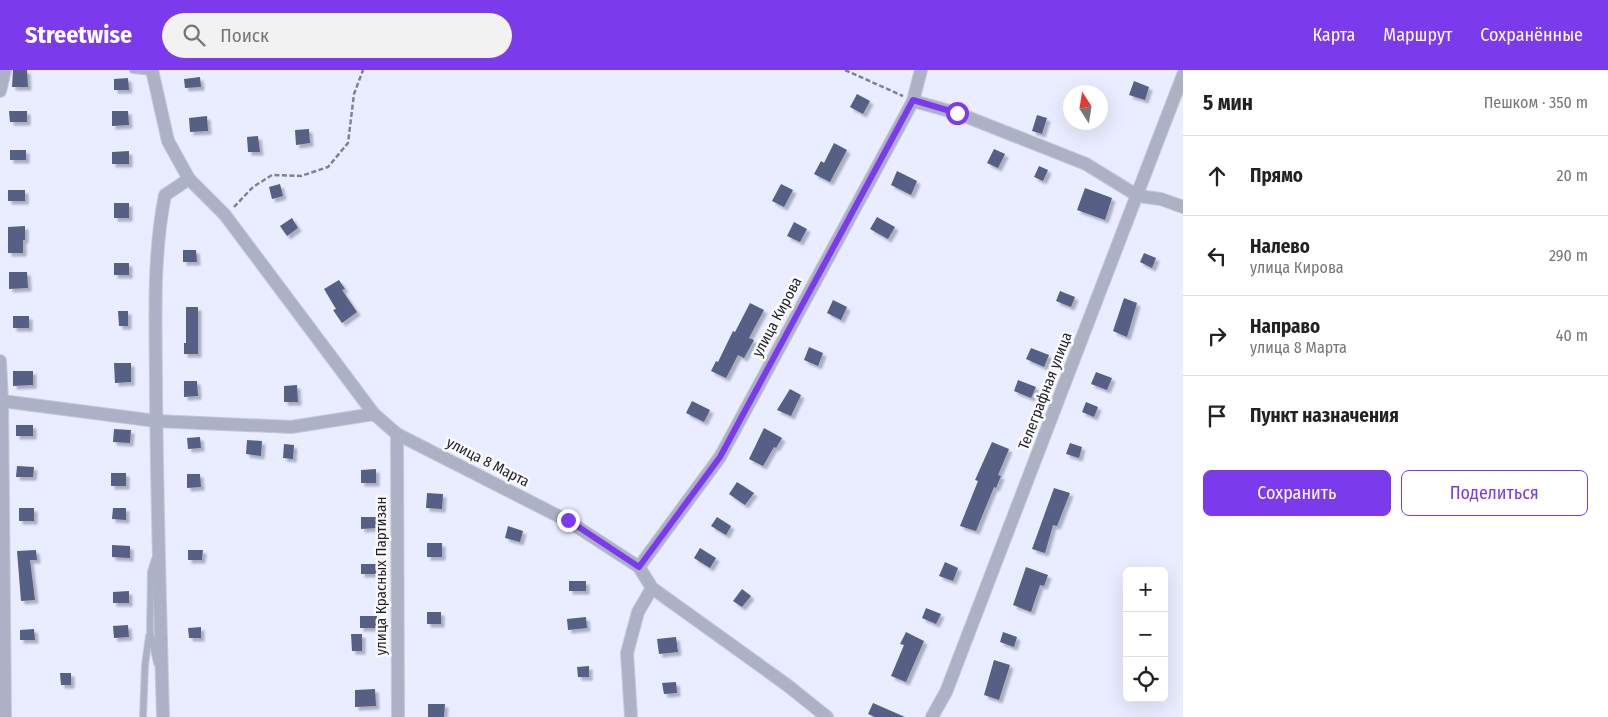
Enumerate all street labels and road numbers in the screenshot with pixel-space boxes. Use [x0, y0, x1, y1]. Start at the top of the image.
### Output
street label: улица Кирова [748, 274, 806, 360]
street label: Телеграфная улица [1014, 330, 1076, 452]
street label: улица 8 Марта [444, 433, 532, 491]
street label: улица Красных Партизан [372, 497, 390, 655]

